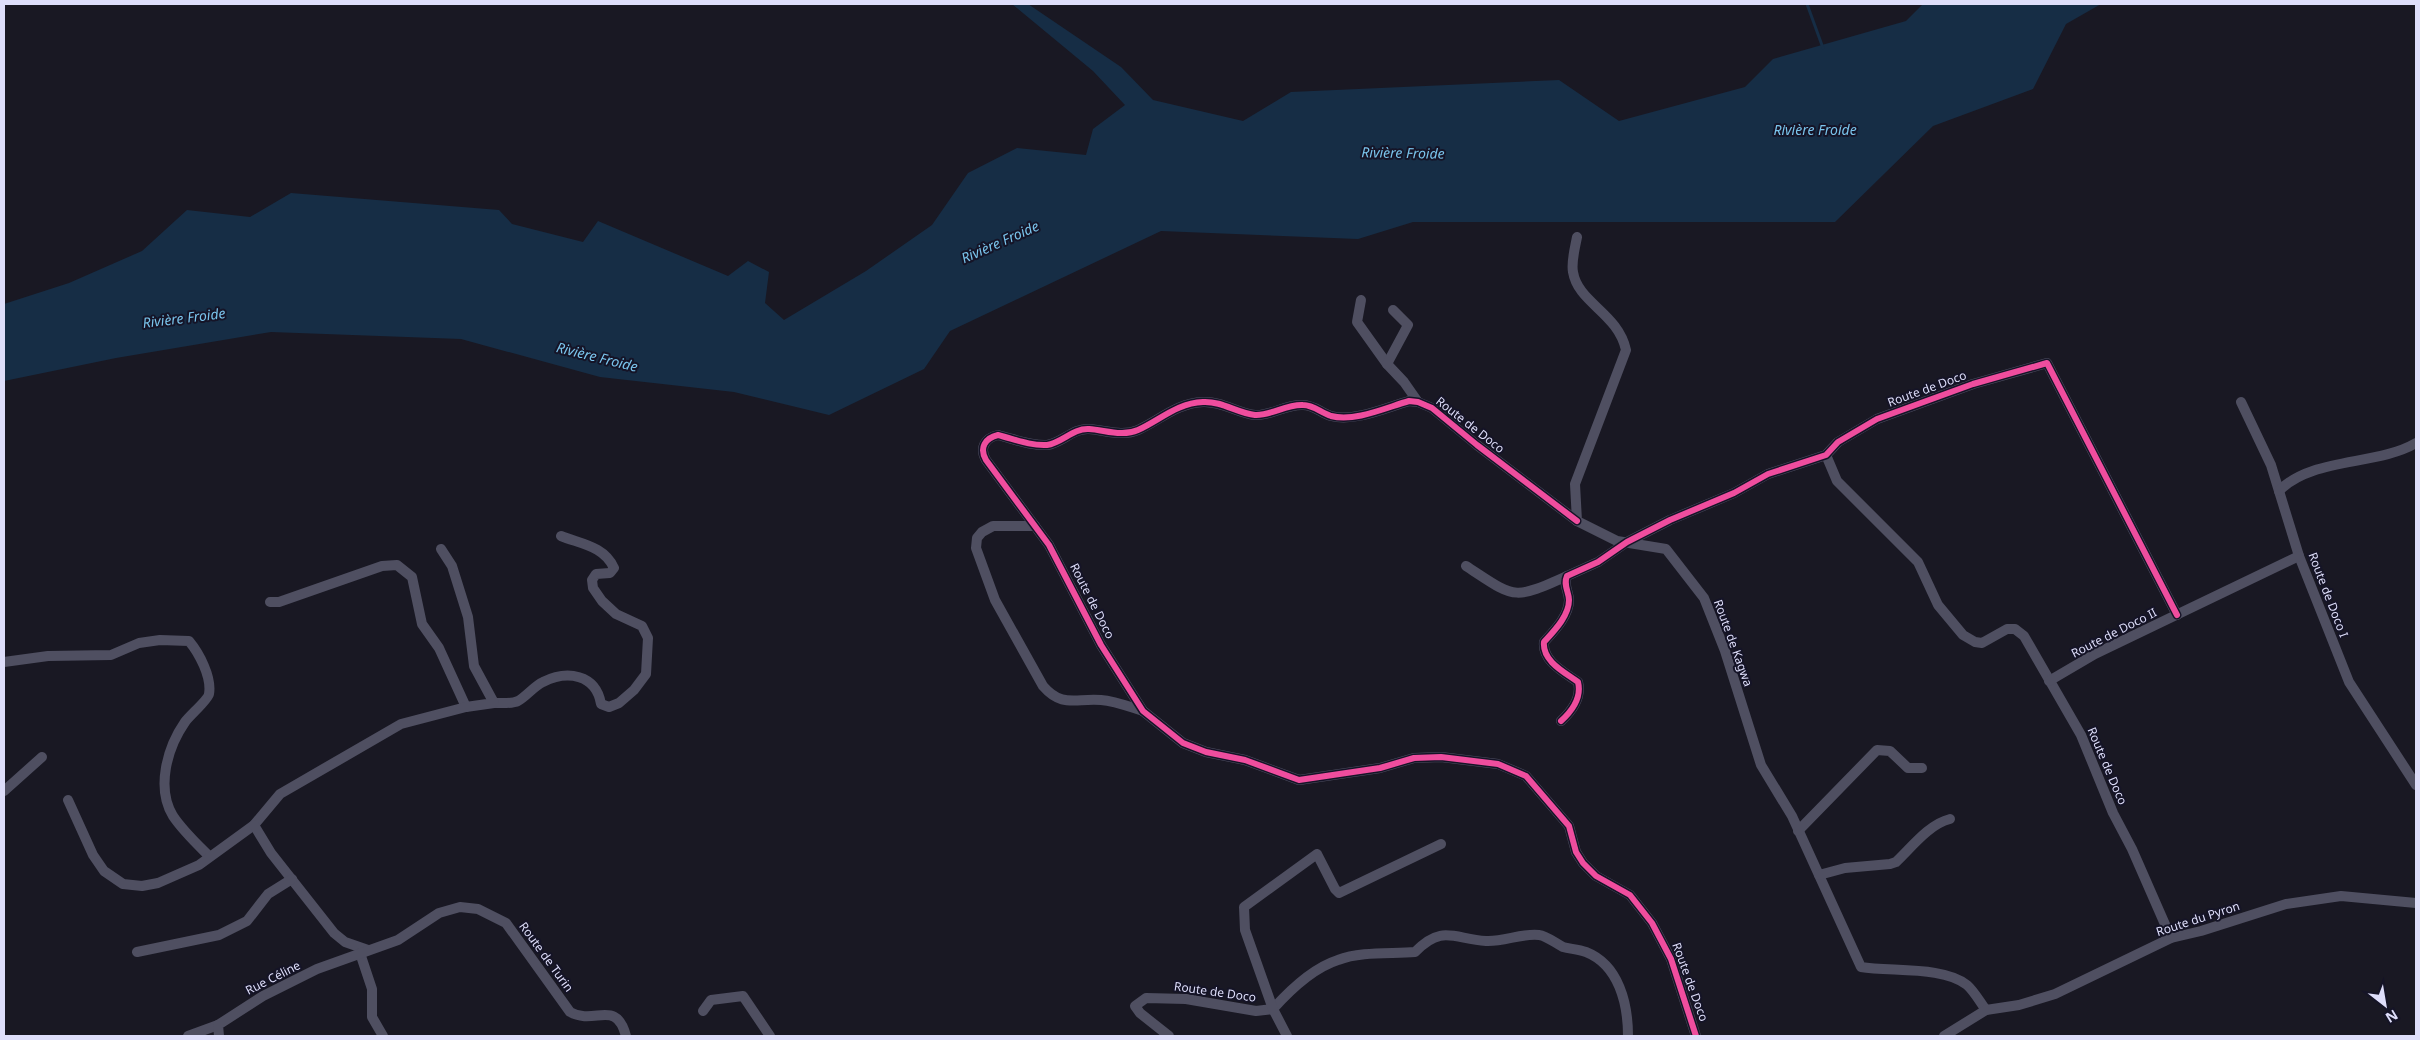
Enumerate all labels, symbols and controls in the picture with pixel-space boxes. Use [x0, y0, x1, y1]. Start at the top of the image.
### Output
water label: Rivière Froide [1773, 120, 1857, 139]
water label: Rivière Froide [1361, 142, 1445, 163]
water label: Rivière Froide [958, 216, 1042, 267]
water label: Rivière Froide [141, 303, 226, 332]
water label: Rivière Froide [554, 337, 640, 376]
street label: Route de Doco [1885, 366, 1969, 411]
street label: Route de Doco [1433, 392, 1508, 457]
street label: Route de Doco I [2304, 550, 2353, 640]
street label: Route de Doco [1066, 560, 1119, 641]
street label: Route de Kagwa [1710, 597, 1757, 689]
street label: Route de Doco II [2068, 604, 2159, 661]
street label: Route de Doco [2083, 724, 2131, 807]
street label: Route du Pyron [2154, 897, 2242, 940]
street label: Route de Turin [515, 918, 578, 995]
street label: Route de Doco [1668, 940, 1713, 1024]
street label: Rue Céline [242, 956, 303, 999]
street label: Route de Doco [1173, 977, 1257, 1006]
north arrow [2360, 980, 2410, 1030]
text: N [2382, 1005, 2402, 1028]

